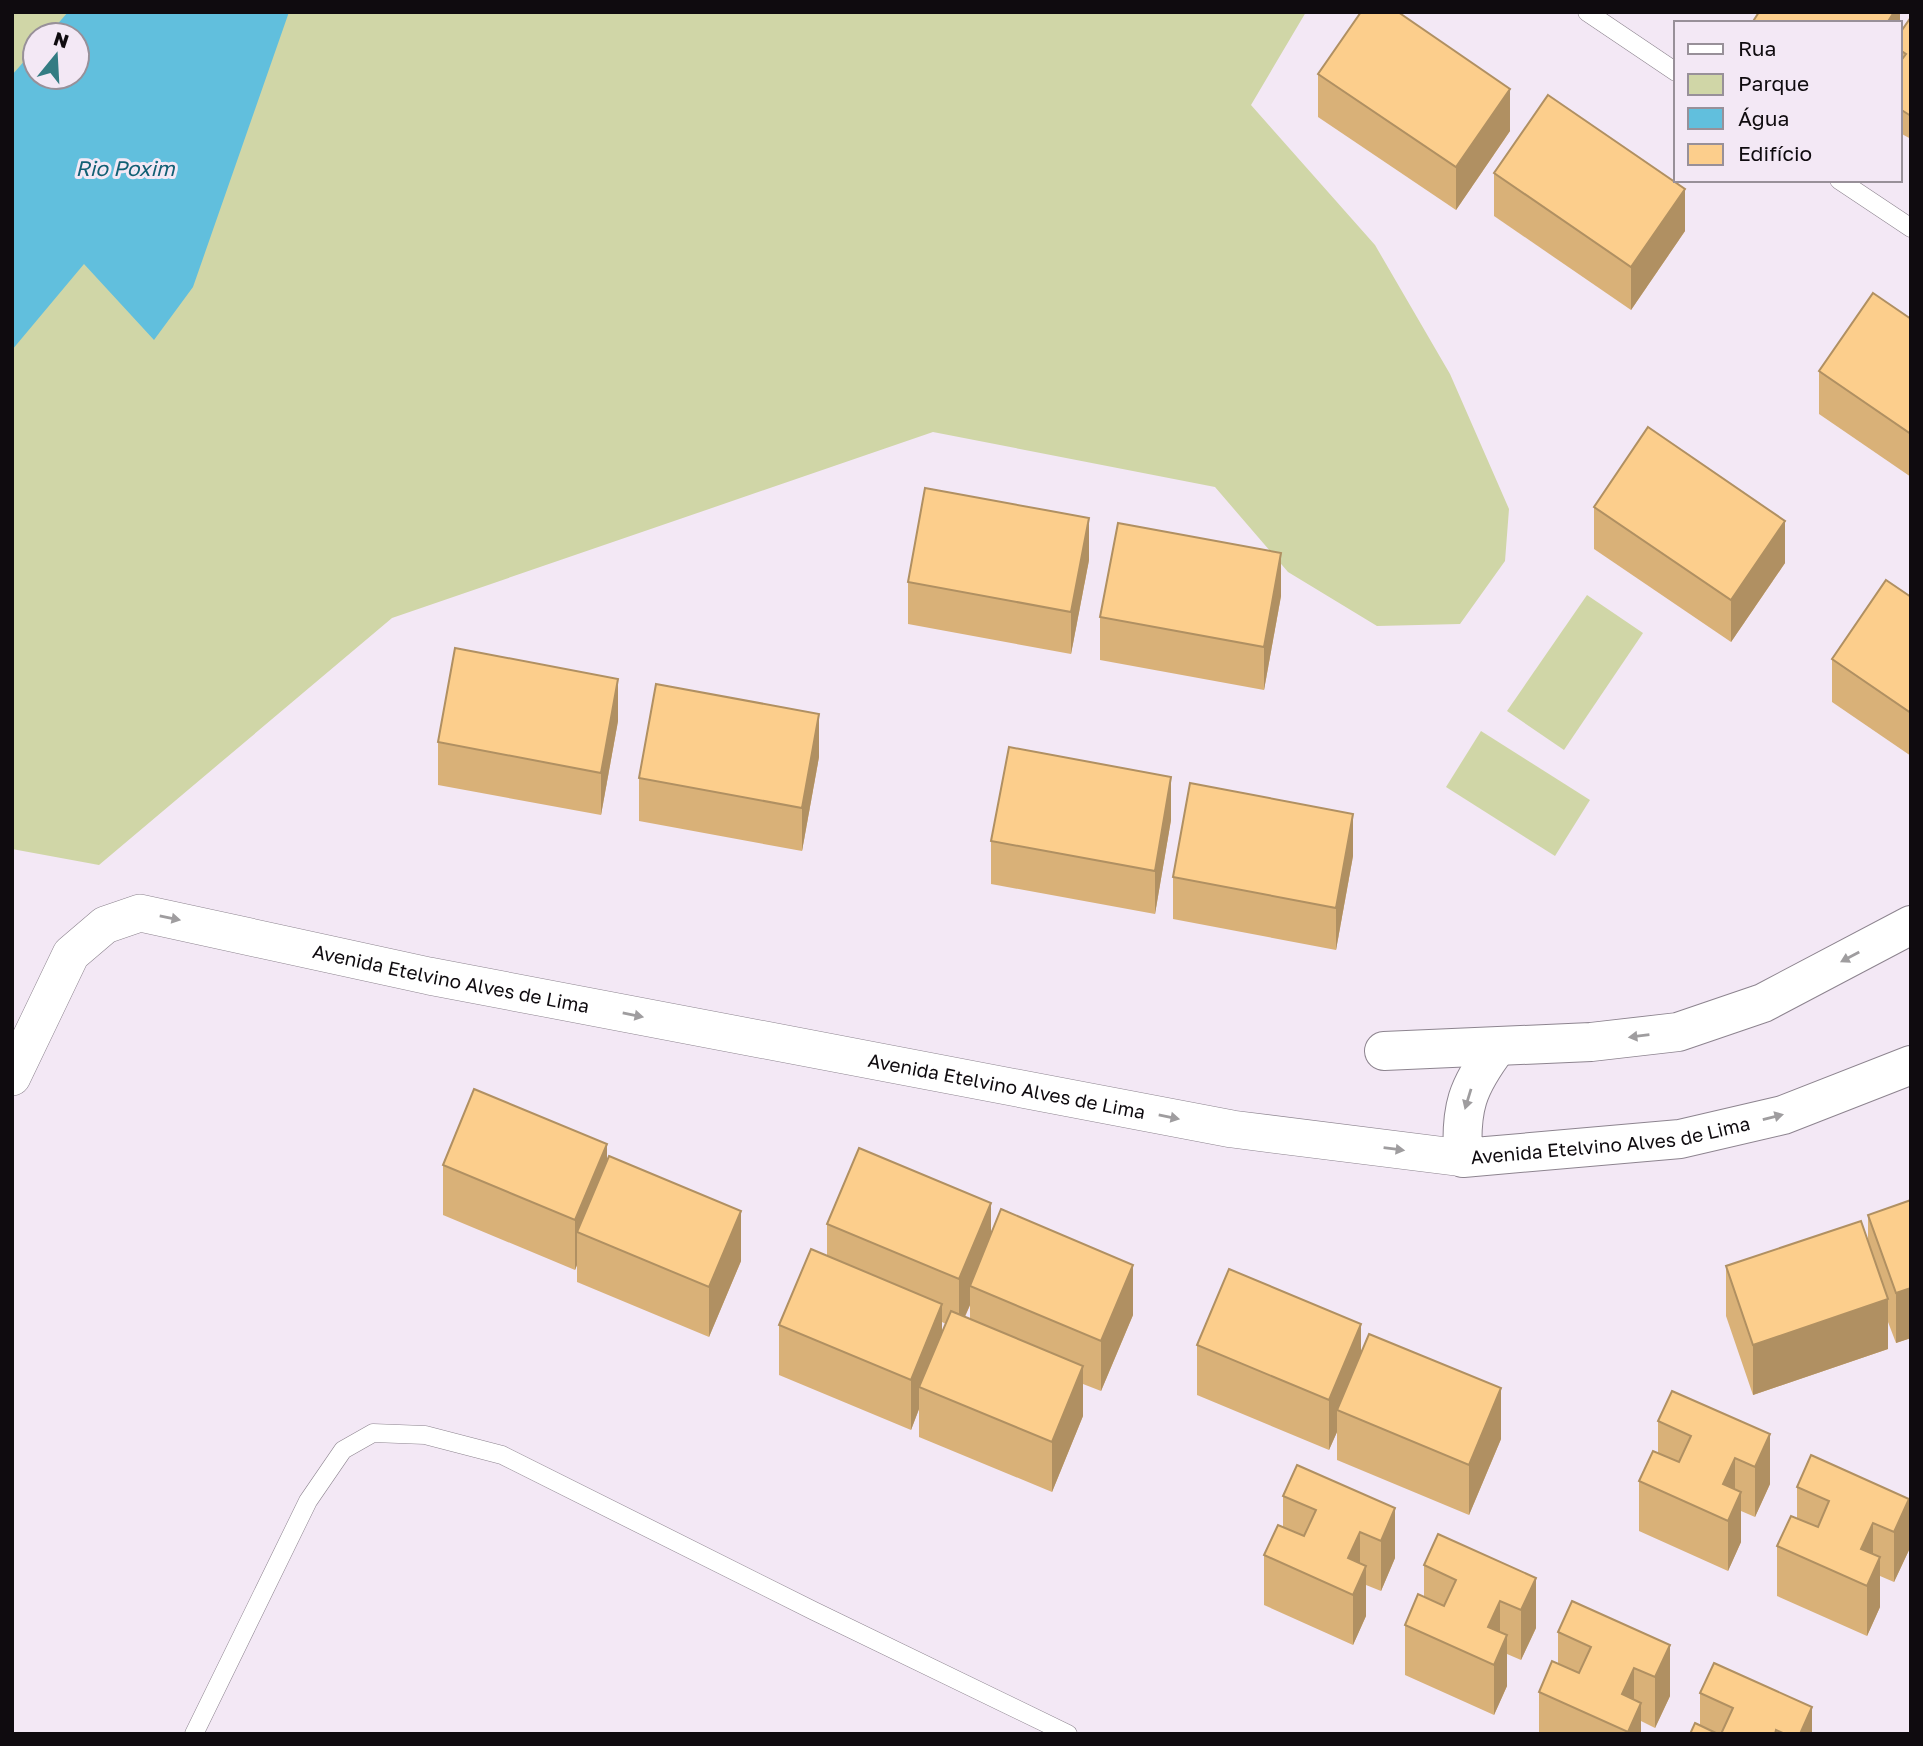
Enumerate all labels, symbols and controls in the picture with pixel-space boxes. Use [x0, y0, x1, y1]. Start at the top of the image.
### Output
north arrow [21, 21, 91, 91]
legend [1674, 21, 1902, 182]
text: N [51, 26, 72, 53]
text: Rua [1738, 35, 1776, 61]
text: Parque [1738, 70, 1809, 96]
text: Água [1738, 105, 1789, 131]
text: Edifício [1738, 140, 1812, 166]
water label: Rio Poxim [75, 155, 176, 181]
one-way arrow [159, 913, 181, 924]
street label: Avenida Etelvino Alves de Lima [311, 939, 591, 1017]
one-way arrow [1840, 951, 1860, 963]
one-way arrow [622, 1010, 644, 1021]
one-way arrow [1628, 1031, 1650, 1042]
street label: Avenida Etelvino Alves de Lima [866, 1048, 1147, 1123]
one-way arrow [1463, 1089, 1473, 1110]
street label: Avenida Etelvino Alves de Lima [1470, 1111, 1752, 1168]
one-way arrow [1762, 1111, 1784, 1122]
one-way arrow [1158, 1112, 1180, 1123]
one-way arrow [1383, 1144, 1405, 1155]

